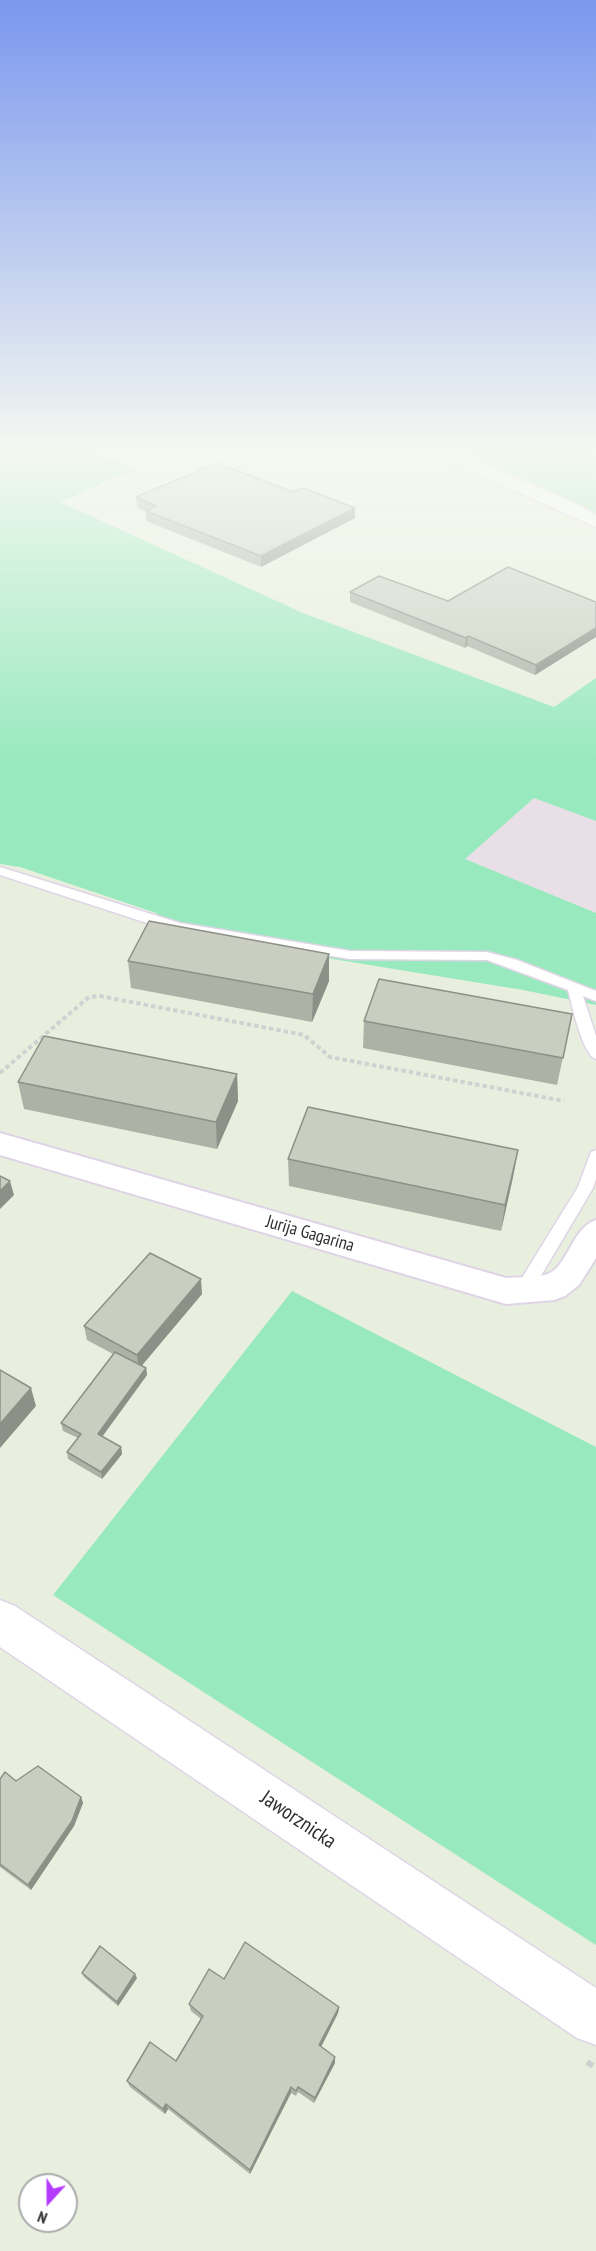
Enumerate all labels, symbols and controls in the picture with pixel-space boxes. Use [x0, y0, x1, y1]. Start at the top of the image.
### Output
street label: Jurija Gagarina [263, 1211, 357, 1257]
street label: Jaworznicka [255, 1786, 341, 1854]
north arrow [18, 2173, 78, 2233]
text: N [35, 2207, 50, 2229]

